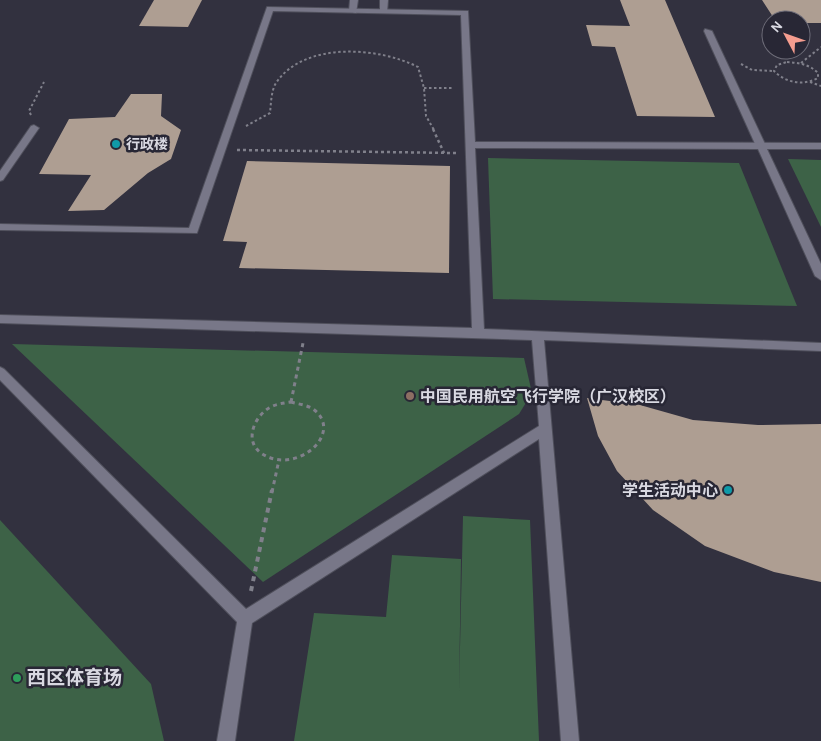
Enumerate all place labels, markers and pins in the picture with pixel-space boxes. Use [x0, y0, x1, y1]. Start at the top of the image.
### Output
place label: 行政楼 [126, 136, 168, 153]
marker: 行政楼 [110, 138, 122, 150]
place label: 中国民用航空飞行学院（广汉校区） [420, 387, 676, 406]
marker: 中国民用航空飞行学院（广汉校区） [404, 390, 416, 402]
place label: 学生活动中心 [622, 481, 718, 500]
marker: 学生活动中心 [722, 484, 734, 496]
place label: 西区体育场 [27, 667, 122, 689]
marker: 西区体育场 [11, 672, 23, 684]

